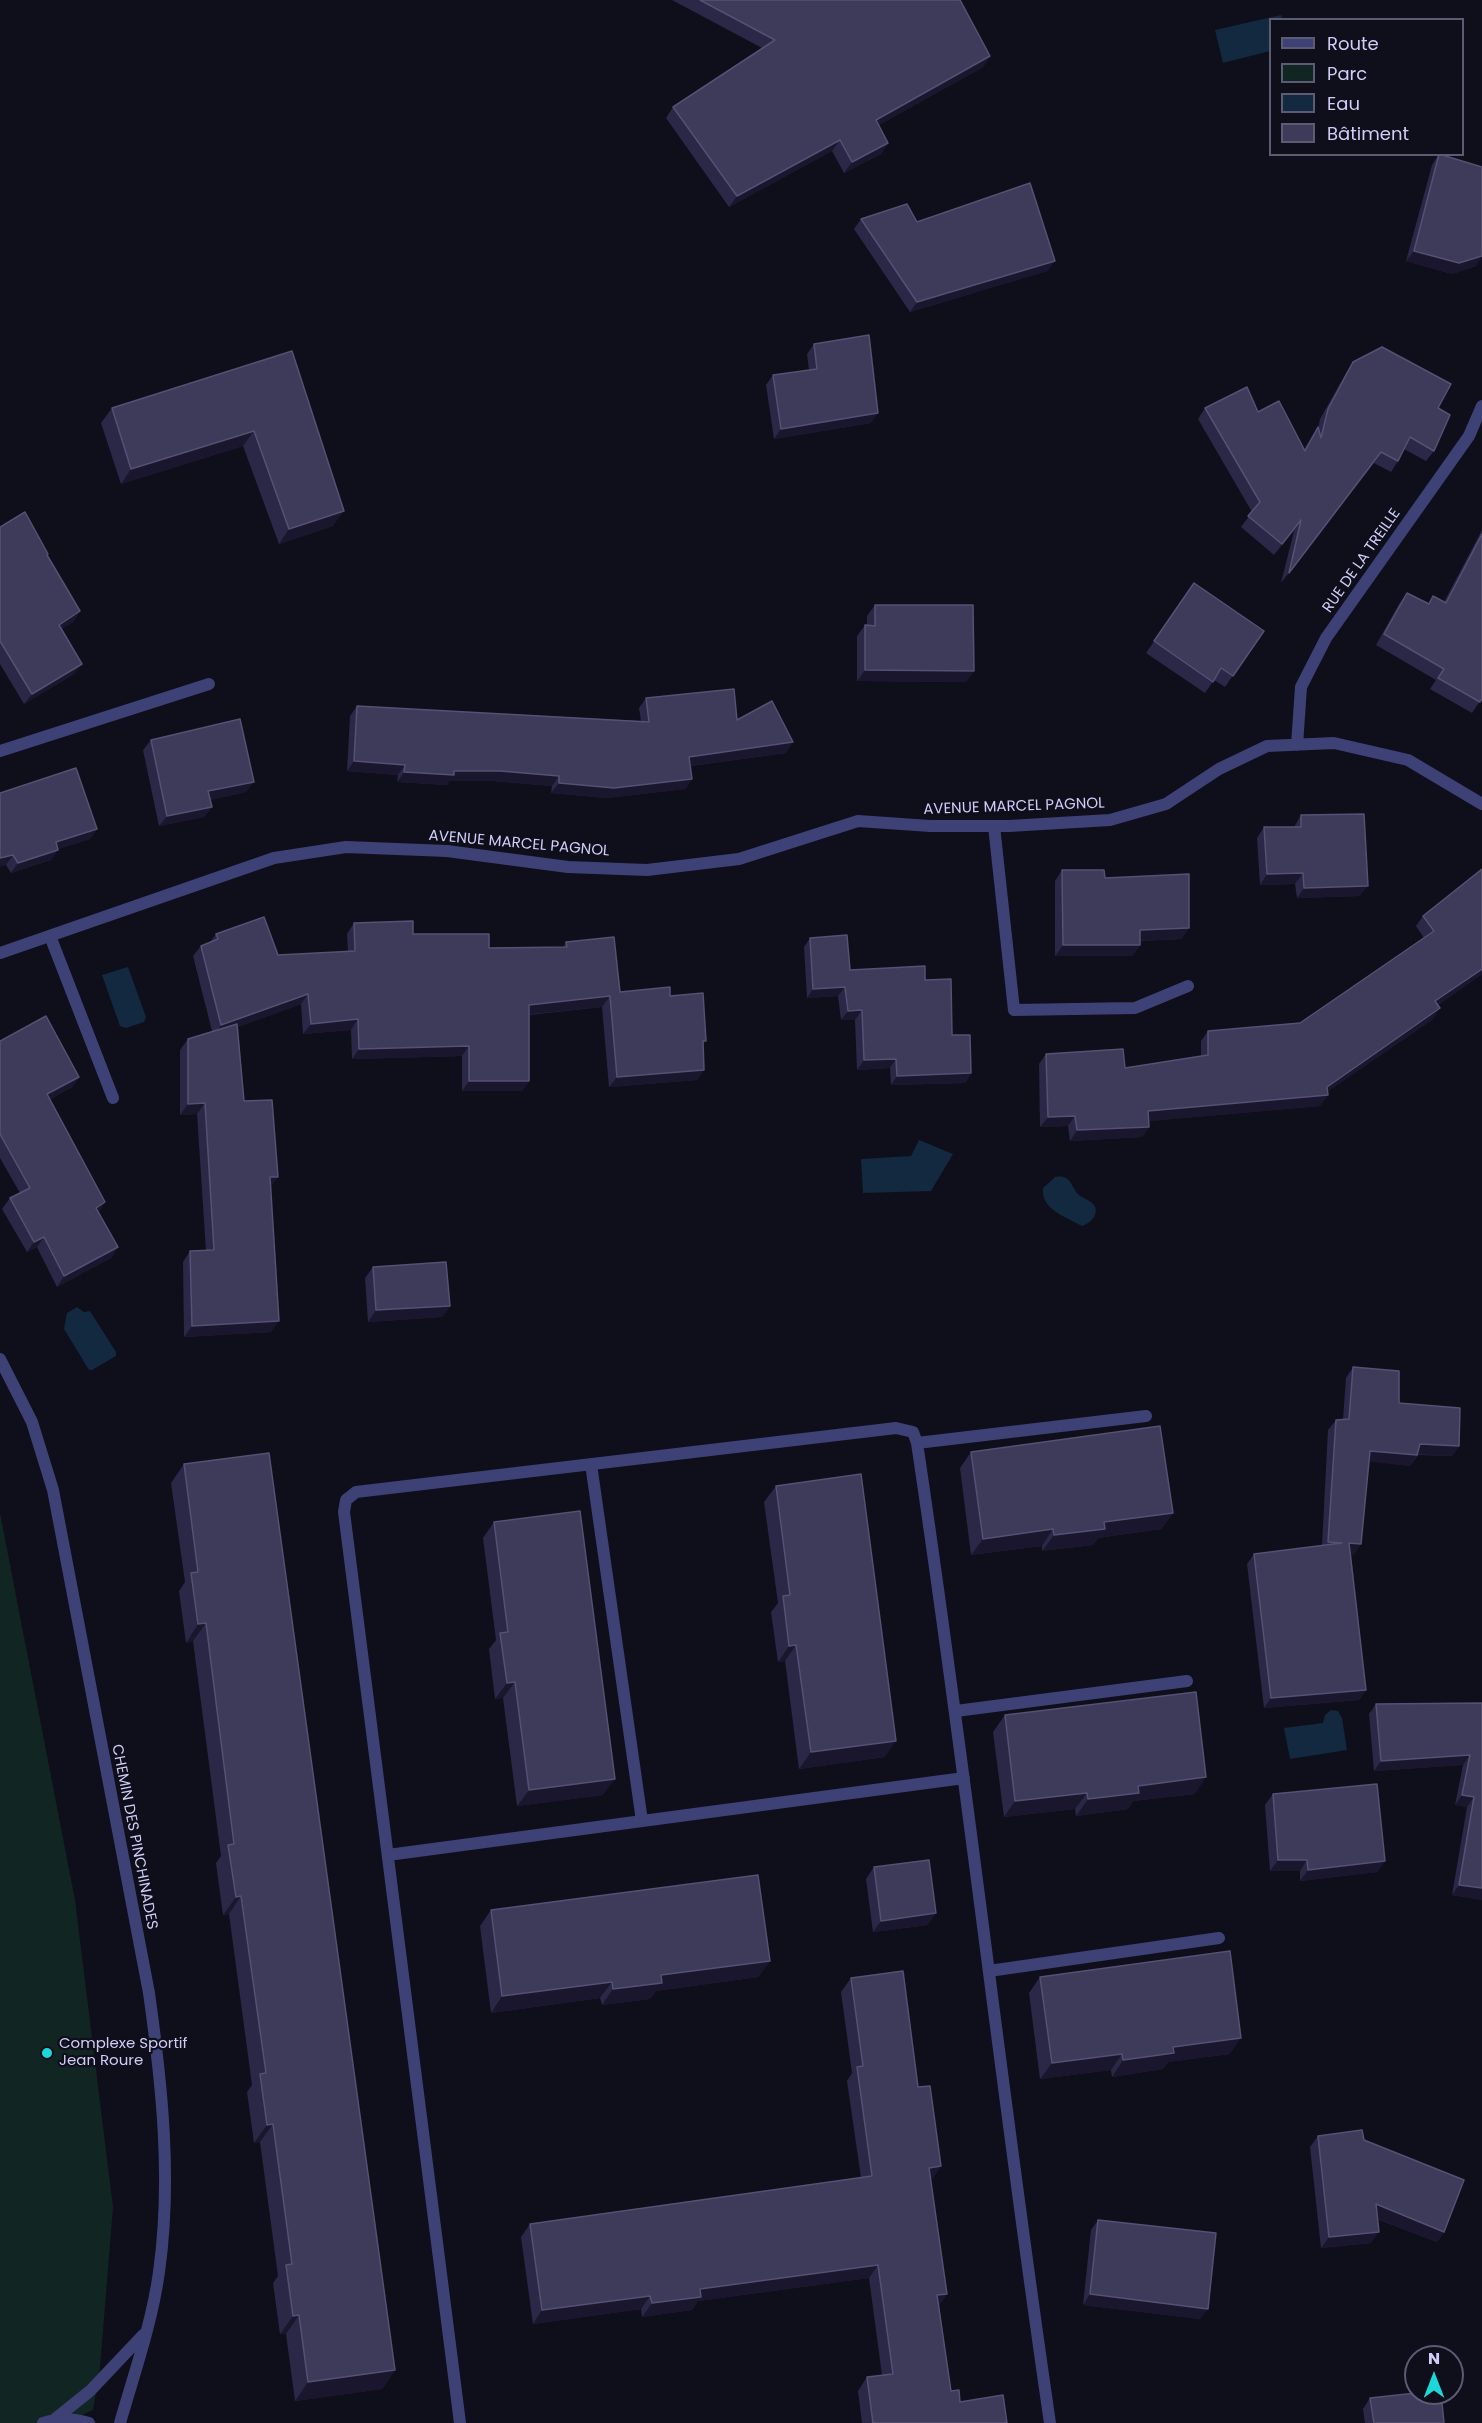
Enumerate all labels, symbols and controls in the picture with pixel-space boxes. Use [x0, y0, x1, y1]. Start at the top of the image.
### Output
legend [1269, 18, 1464, 156]
text: Route [1327, 31, 1379, 56]
text: Parc [1327, 61, 1367, 86]
text: Eau [1327, 91, 1360, 116]
text: Bâtiment [1327, 121, 1409, 146]
street label: RUE DE LA TREILLE [1319, 505, 1405, 617]
street label: AVENUE MARCEL PAGNOL [923, 795, 1105, 819]
street label: AVENUE MARCEL PAGNOL [428, 827, 610, 861]
street label: CHEMIN DES PINCHINADES [107, 1743, 161, 1931]
place label: Complexe Sportif Jean Roure [59, 2035, 187, 2070]
marker: Complexe Sportif Jean Roure [40, 2046, 54, 2060]
north arrow [1404, 2345, 1464, 2405]
text: N [1428, 2347, 1440, 2370]

